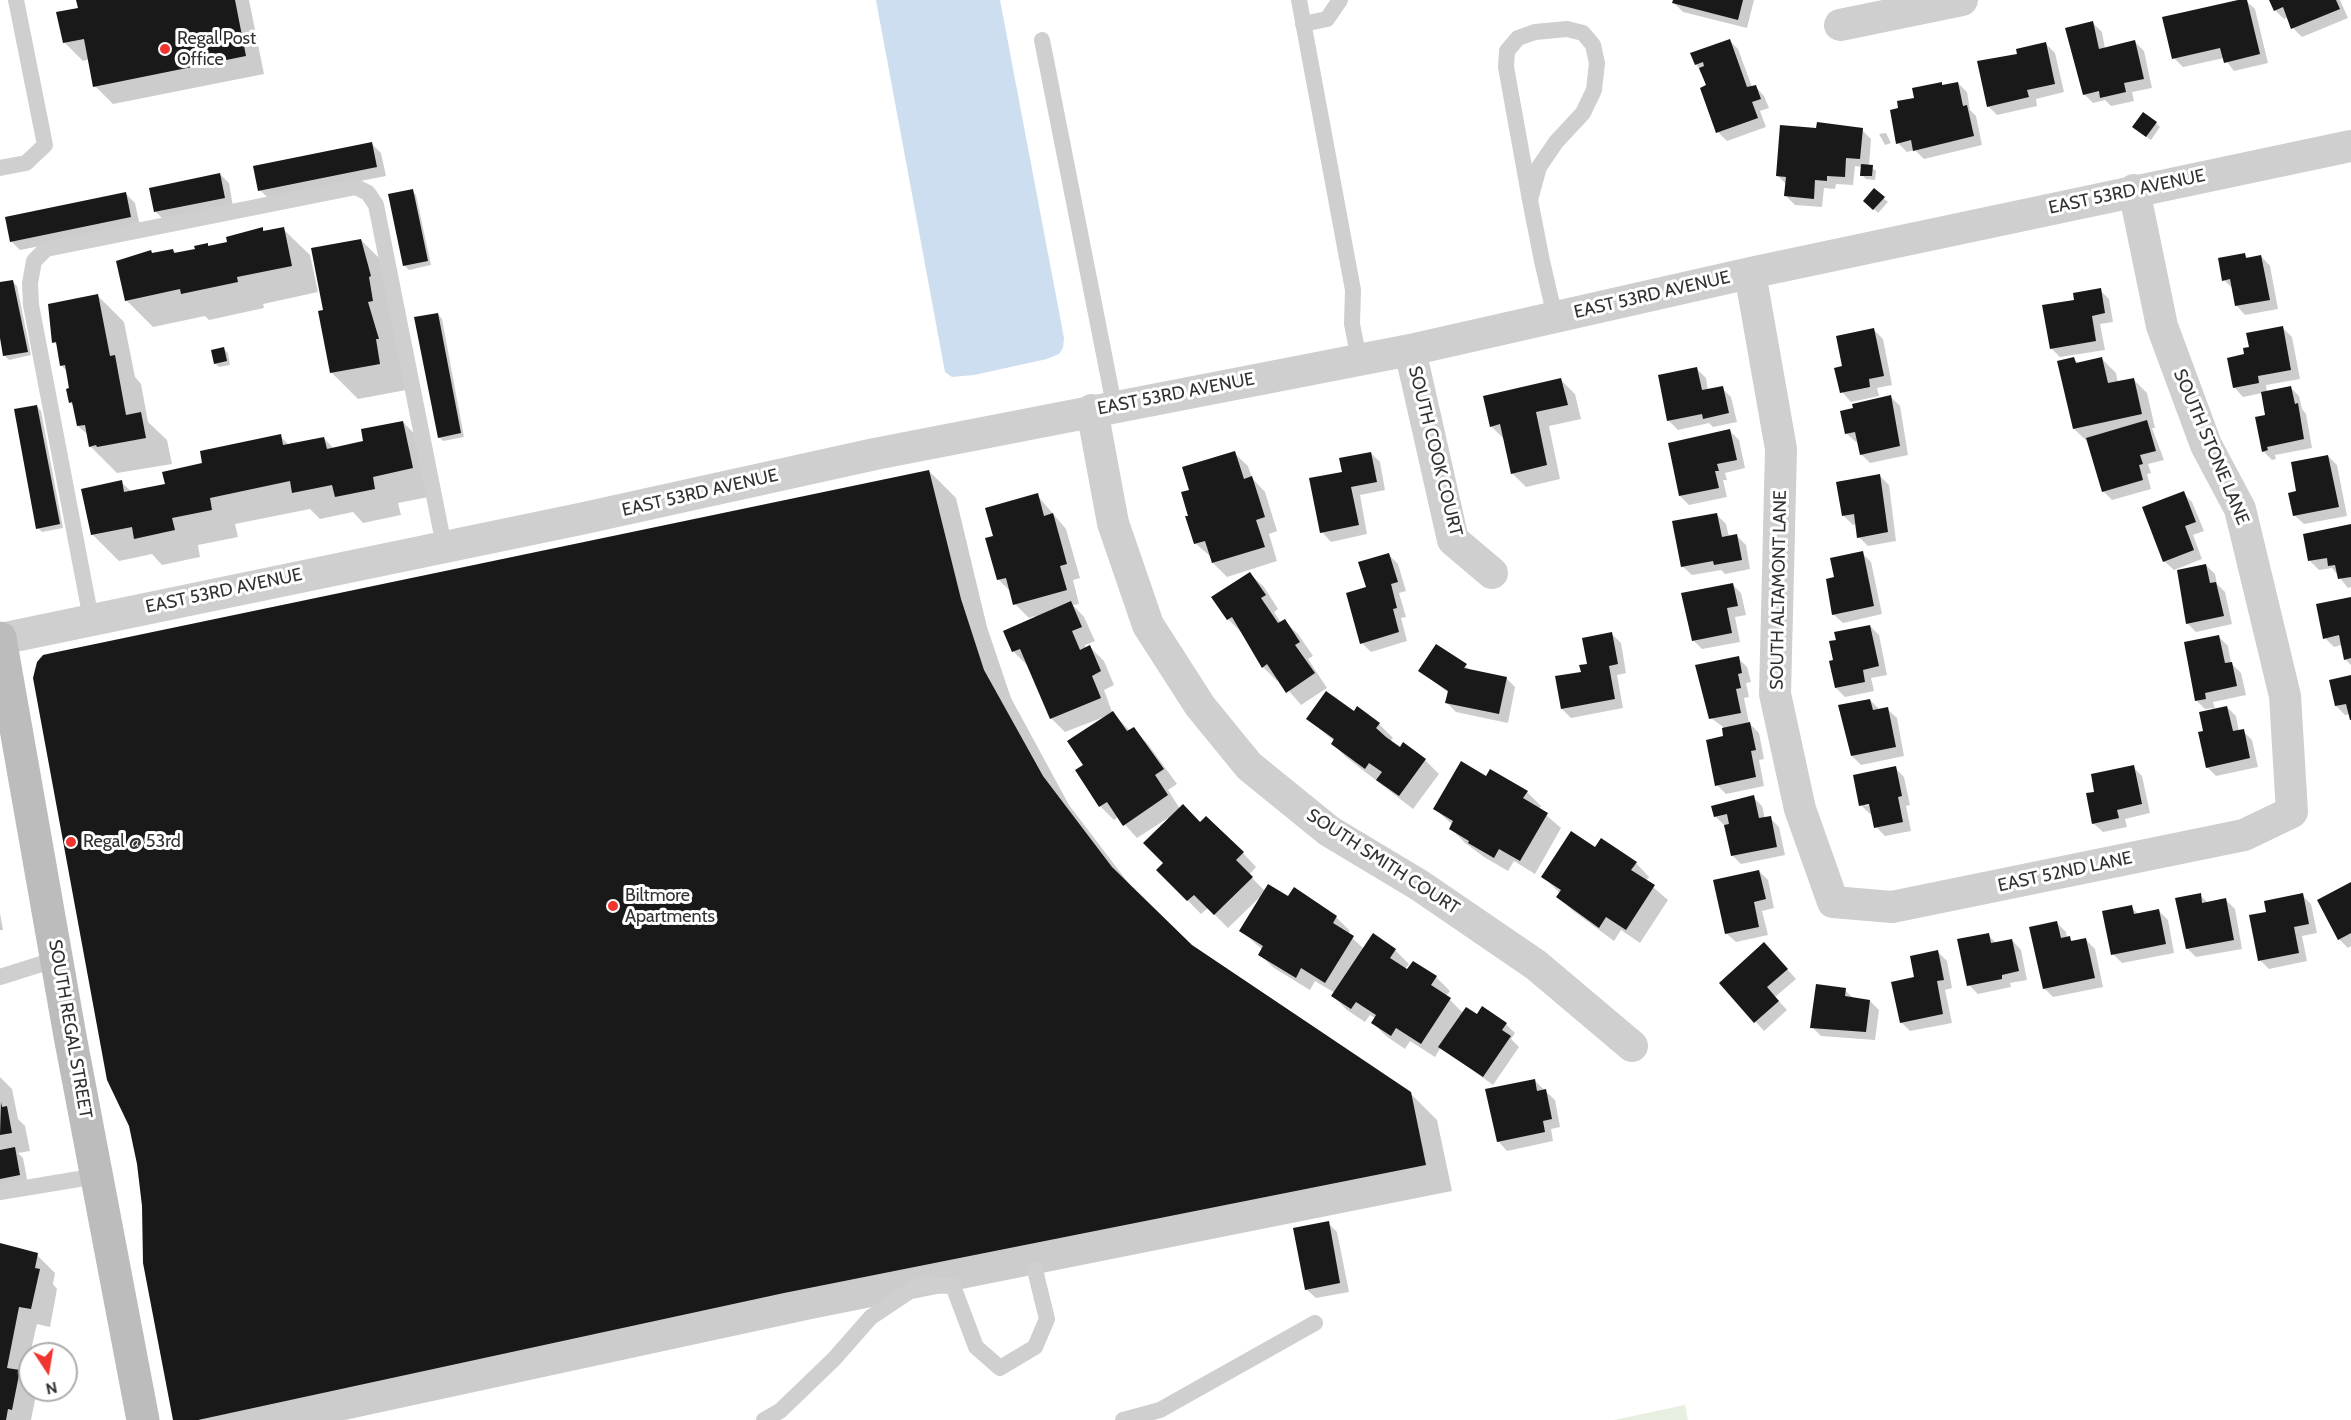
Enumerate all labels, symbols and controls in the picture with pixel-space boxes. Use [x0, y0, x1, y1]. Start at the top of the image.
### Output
place label: Regal Post Office [177, 28, 256, 70]
marker: Regal Post Office [158, 42, 172, 56]
street label: EAST 53RD AVENUE [2047, 165, 2207, 219]
street label: EAST 53RD AVENUE [1572, 267, 1732, 323]
street label: SOUTH COOK COURT [1403, 364, 1467, 538]
street label: SOUTH STONE LANE [2168, 366, 2254, 528]
street label: EAST 53RD AVENUE [1096, 368, 1256, 420]
street label: EAST 53RD AVENUE [620, 465, 780, 521]
street label: SOUTH ALTAMONT LANE [1766, 490, 1792, 690]
street label: EAST 53RD AVENUE [144, 564, 304, 618]
street label: SOUTH SMITH COURT [1303, 805, 1463, 919]
place label: Regal @ 53rd [83, 831, 181, 853]
marker: Regal @ 53rd [64, 835, 78, 849]
street label: EAST 52ND LANE [1996, 847, 2134, 897]
place label: Biltmore Apartments [625, 885, 715, 928]
marker: Biltmore Apartments [606, 899, 620, 913]
street label: SOUTH REGAL STREET [44, 938, 96, 1120]
north arrow [18, 1342, 78, 1402]
text: N [44, 1378, 59, 1399]

